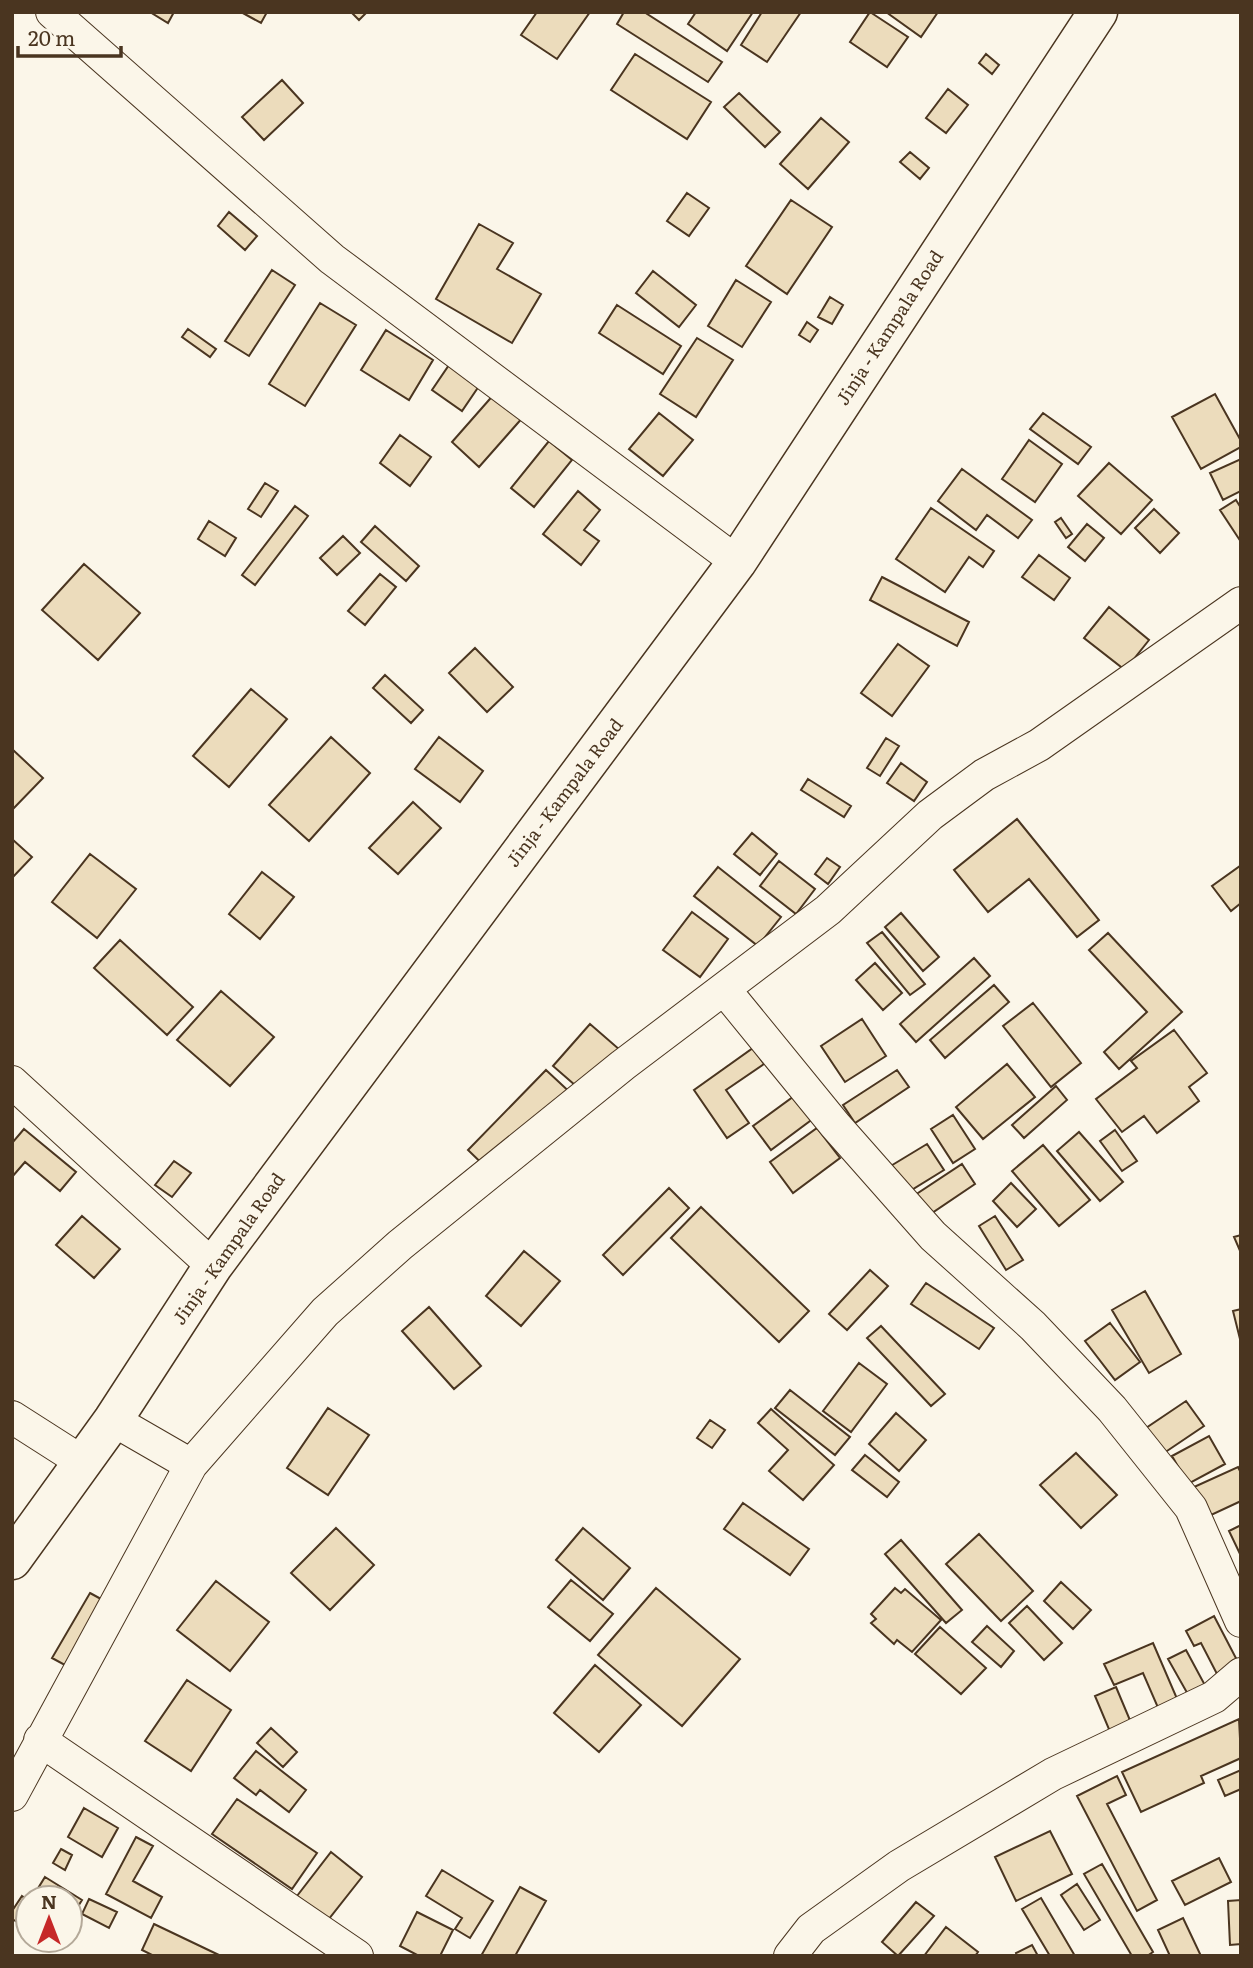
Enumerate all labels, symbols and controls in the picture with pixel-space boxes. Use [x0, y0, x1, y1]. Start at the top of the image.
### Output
scale bar [18, 14, 121, 58]
text: 20 m [28, 21, 75, 52]
street label: Jinja - Kampala Road [828, 244, 949, 410]
street label: Jinja - Kampala Road [499, 712, 629, 872]
street label: Jinja - Kampala Road [165, 1167, 290, 1330]
north arrow [14, 1884, 84, 1954]
text: N [41, 1887, 57, 1915]

